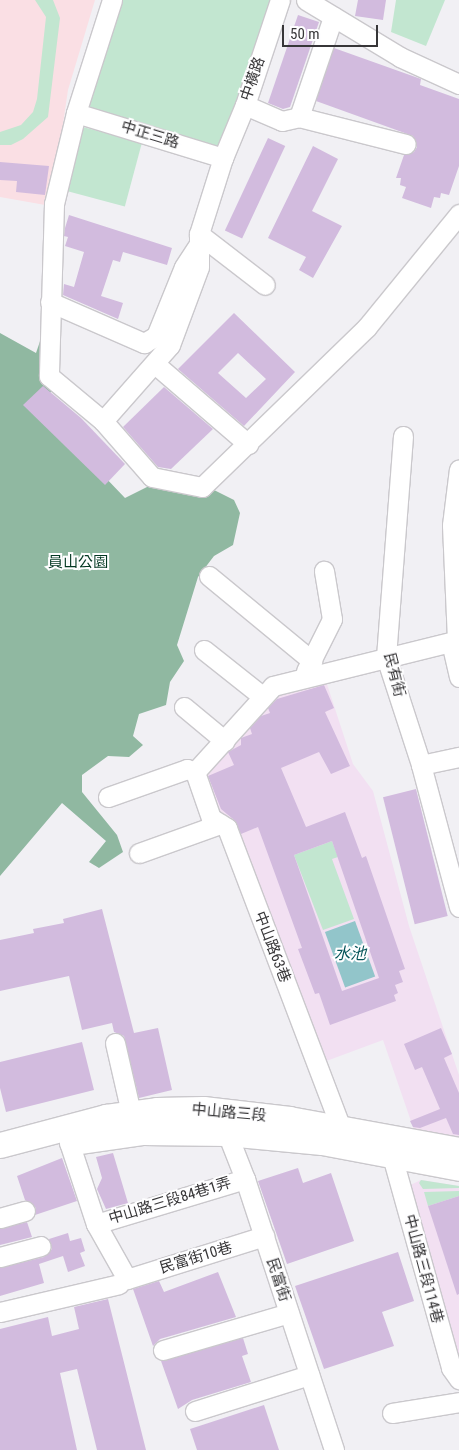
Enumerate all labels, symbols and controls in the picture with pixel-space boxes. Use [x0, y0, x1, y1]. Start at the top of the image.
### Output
scale bar [284, 15, 380, 47]
text: 50 m [290, 25, 320, 43]
street label: 中橫路 [237, 55, 269, 103]
street label: 中正三路 [119, 118, 181, 152]
park label: 員山公園 [48, 554, 108, 572]
street label: 民有街 [380, 651, 408, 699]
street label: 中山路63巷 [250, 909, 294, 985]
water label: 水池 [334, 944, 366, 964]
street label: 中山路三段 [191, 1101, 267, 1125]
street label: 中山路三段84巷1弄 [107, 1174, 233, 1228]
street label: 中山路三段114巷 [400, 1212, 446, 1326]
street label: 民富街10巷 [158, 1238, 234, 1278]
street label: 民富街 [262, 1256, 294, 1304]

